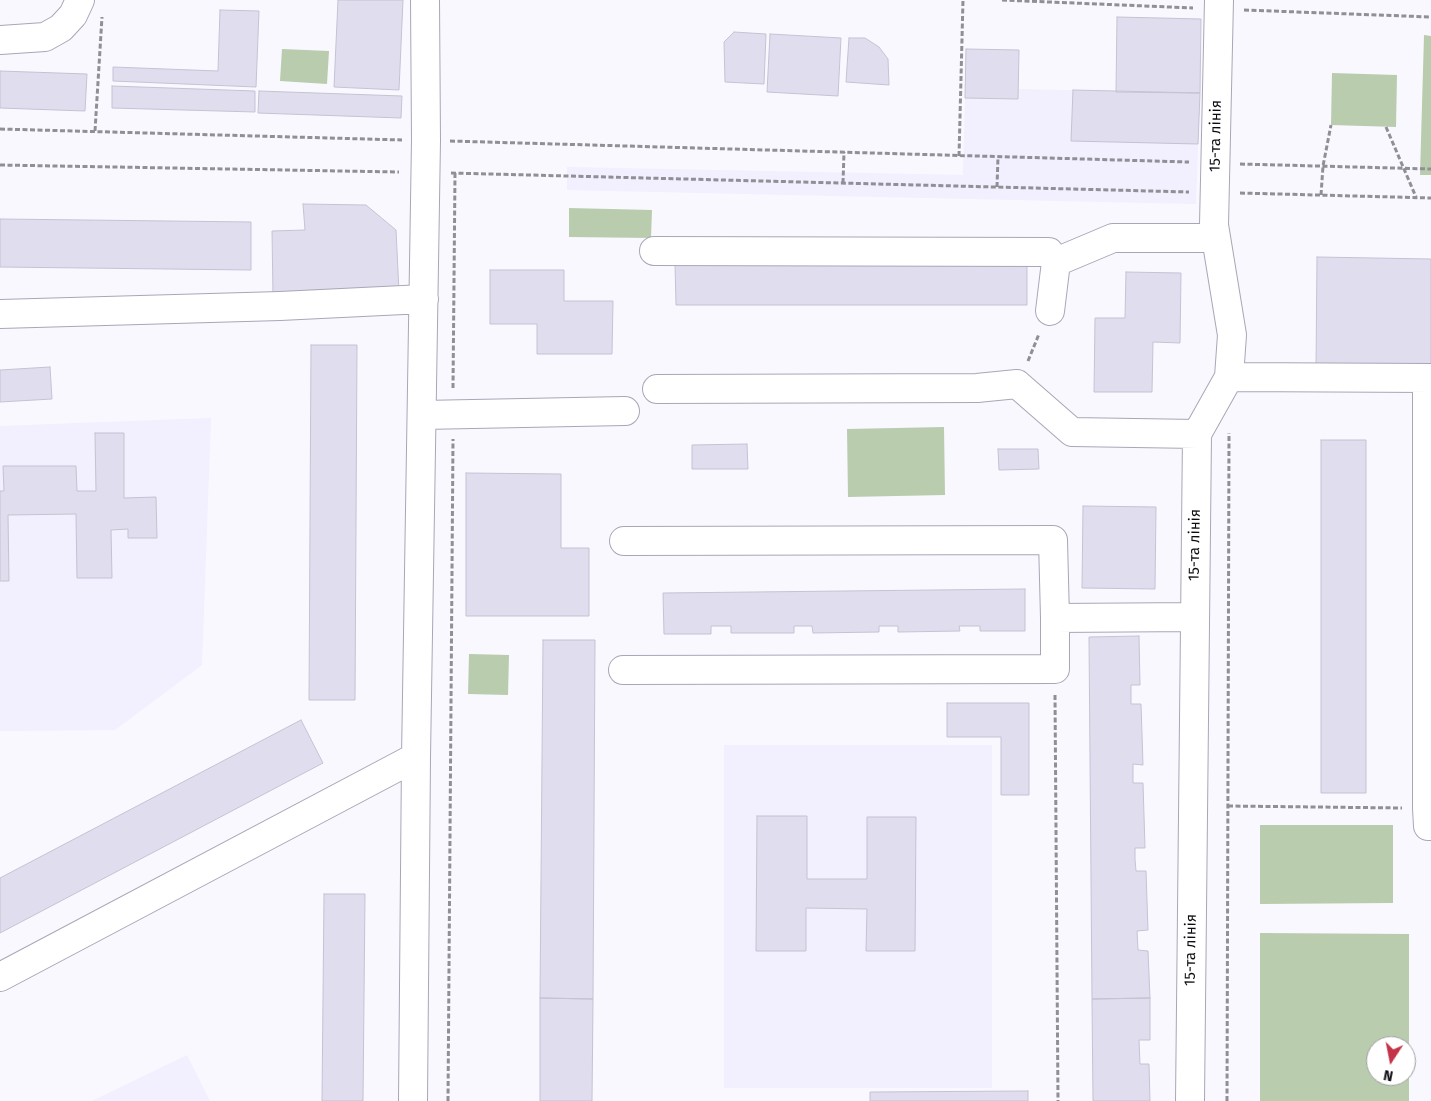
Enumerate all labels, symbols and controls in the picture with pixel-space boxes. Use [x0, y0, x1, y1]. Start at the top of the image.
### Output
street label: 15-та лінія [1206, 100, 1226, 172]
street label: 15-та лінія [1185, 509, 1205, 581]
street label: 15-та лінія [1181, 914, 1201, 986]
north arrow [1366, 1036, 1416, 1086]
text: N [1382, 1066, 1394, 1084]

